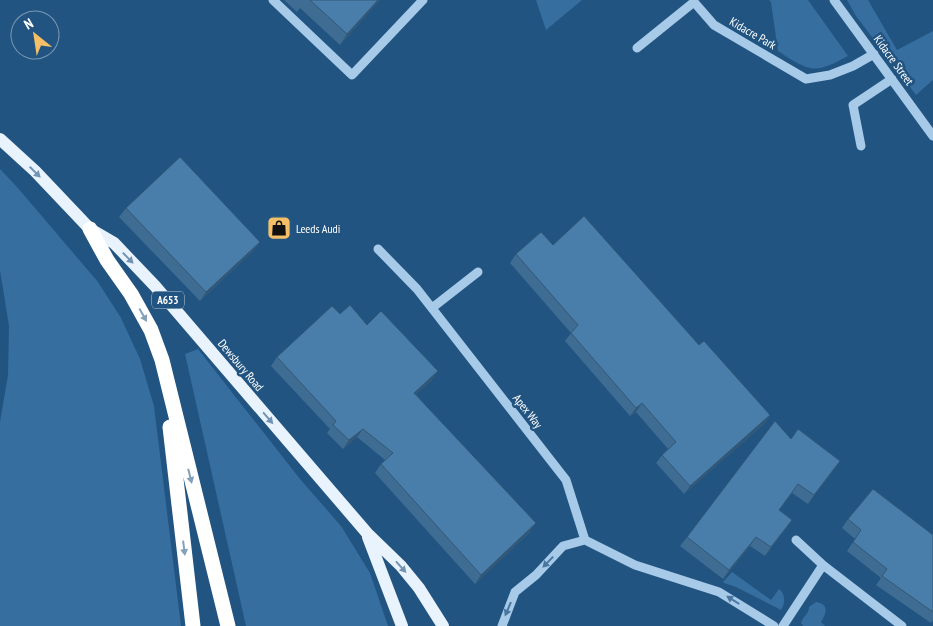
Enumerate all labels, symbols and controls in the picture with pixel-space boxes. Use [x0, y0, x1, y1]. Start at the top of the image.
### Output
north arrow [10, 10, 60, 60]
text: N [21, 14, 36, 33]
street label: Kidacre Park [727, 14, 779, 53]
street label: Kidacre Street [871, 32, 918, 89]
one-way arrow [29, 166, 41, 178]
shop icon: Leeds Audi [266, 215, 292, 241]
place label: Leeds Audi [296, 221, 340, 236]
one-way arrow [122, 251, 134, 263]
road number: A653 [152, 292, 184, 308]
one-way arrow [139, 308, 147, 322]
street label: Dewsbury Road [215, 336, 267, 394]
street label: Apex Way [510, 391, 546, 432]
one-way arrow [263, 411, 274, 424]
one-way arrow [186, 468, 194, 483]
one-way arrow [180, 540, 188, 556]
one-way arrow [542, 556, 554, 568]
one-way arrow [395, 560, 407, 572]
one-way arrow [726, 596, 739, 605]
one-way arrow [504, 602, 512, 617]

